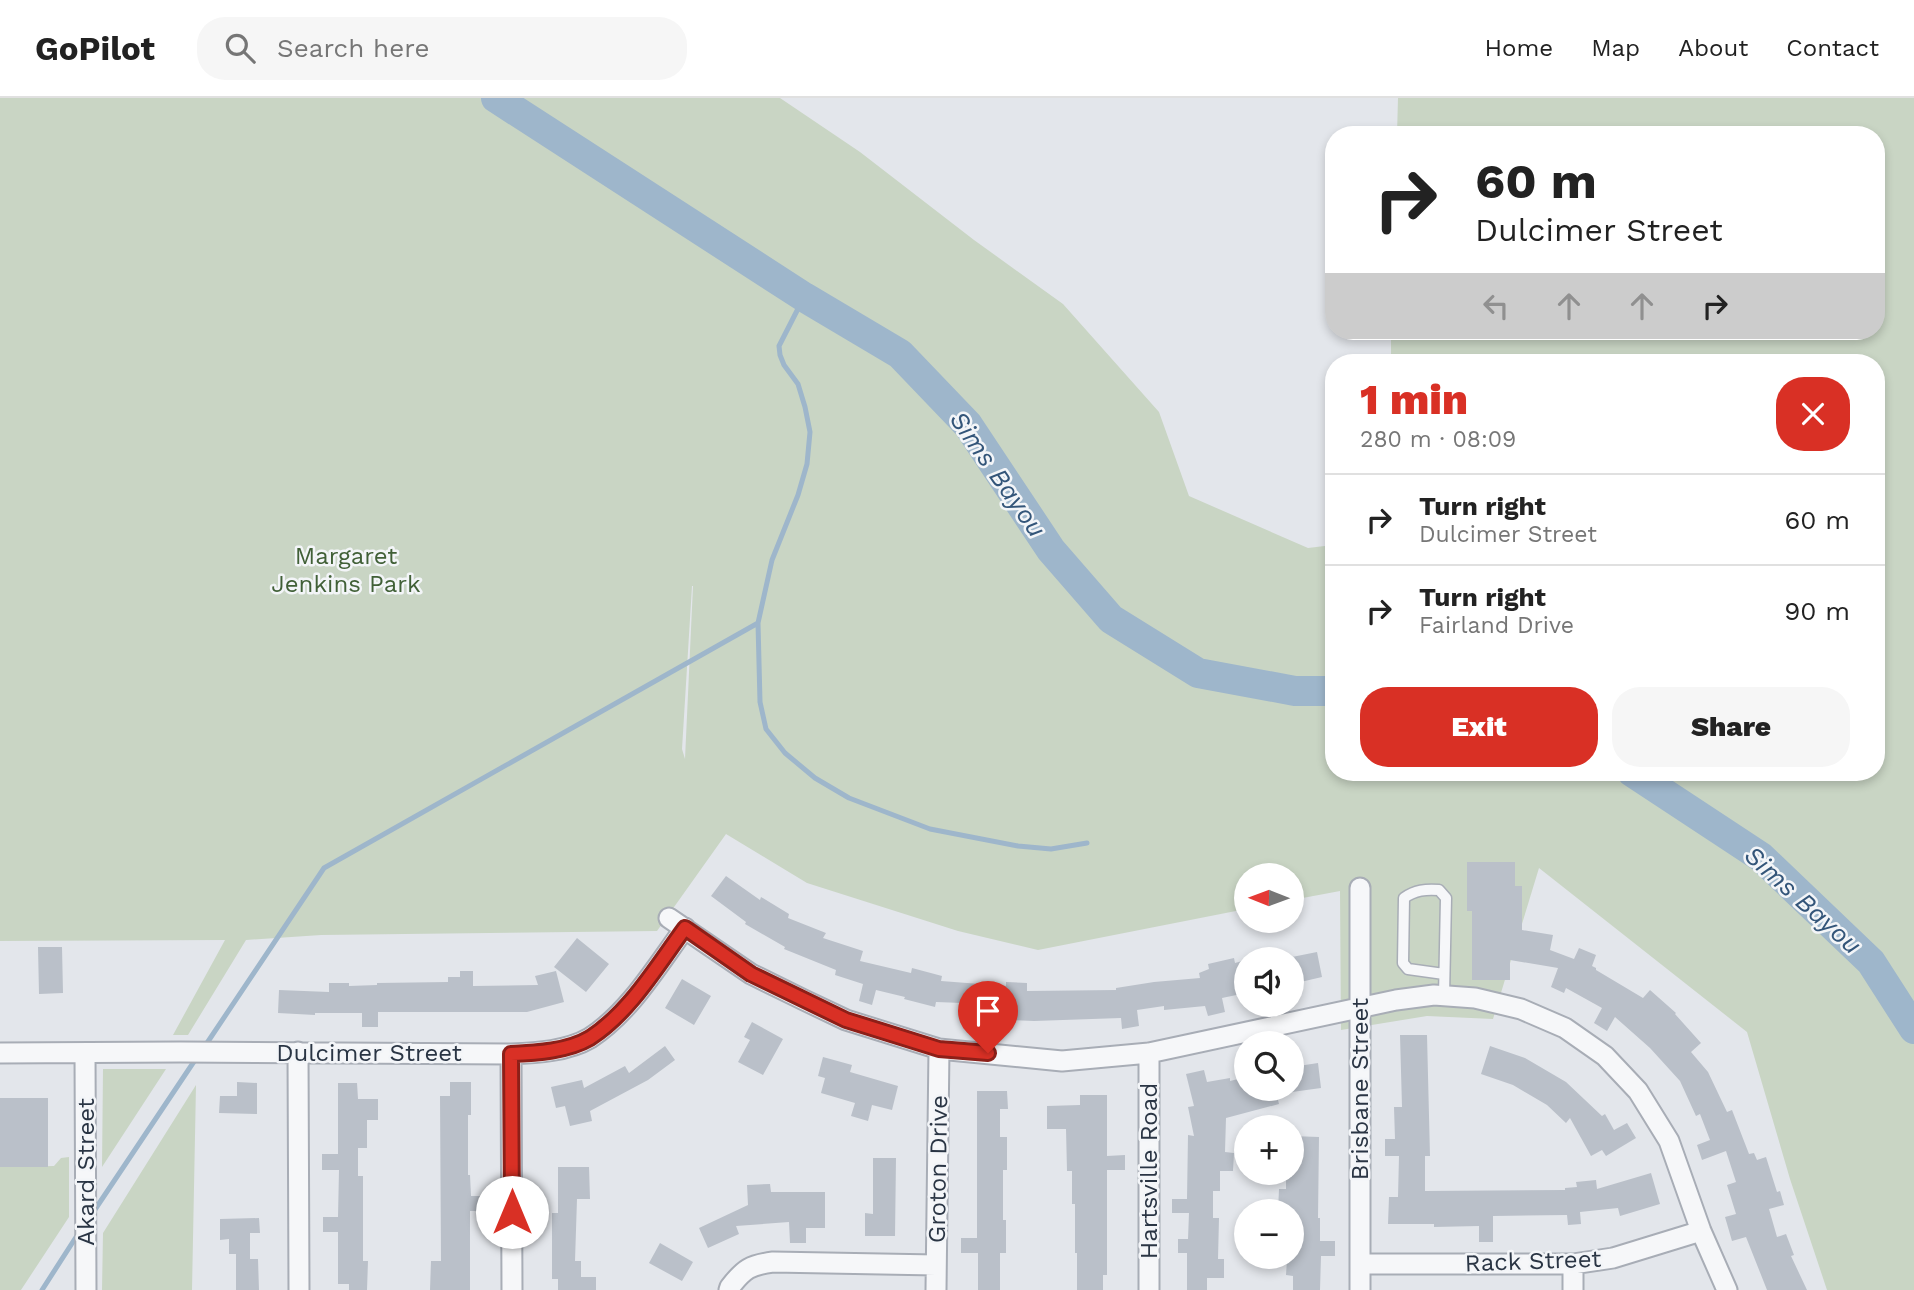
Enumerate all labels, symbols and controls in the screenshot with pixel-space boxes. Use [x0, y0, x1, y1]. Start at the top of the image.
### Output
search box [197, 17, 687, 80]
text: GoPilot [35, 29, 155, 68]
icon: search [221, 29, 259, 67]
text: Search here [277, 33, 429, 63]
text: Home [1485, 34, 1553, 62]
text: Map [1591, 34, 1640, 62]
text: About [1678, 34, 1748, 62]
text: Contact [1786, 34, 1879, 62]
text: 60 m [1475, 152, 1597, 210]
icon: right [1360, 154, 1451, 245]
text: Dulcimer Street [1475, 211, 1723, 249]
icon: left [1477, 287, 1515, 325]
icon: ahead [1550, 287, 1588, 325]
icon: ahead [1623, 287, 1661, 325]
icon: right [1696, 287, 1734, 325]
text: 1 min [1360, 375, 1468, 424]
button: close [1776, 377, 1850, 451]
water label: Sims Bayou [944, 405, 1052, 543]
text: 280 m · 08:09 [1360, 426, 1516, 453]
text: Turn right [1419, 491, 1546, 521]
icon: right [1360, 501, 1398, 539]
text: 60 m [1784, 505, 1850, 535]
text: Dulcimer Street [1419, 521, 1597, 548]
park label: Margaret Jenkins Park [271, 542, 421, 598]
text: Turn right [1419, 582, 1546, 612]
icon: right [1360, 592, 1398, 630]
text: 90 m [1784, 596, 1850, 626]
text: Fairland Drive [1419, 612, 1574, 639]
button: Exit [1360, 687, 1598, 767]
button: Share [1612, 687, 1850, 767]
water label: Sims Bayou [1738, 840, 1868, 960]
north arrow [1234, 863, 1304, 933]
map controls [1234, 863, 1304, 1269]
button: sound [1234, 947, 1304, 1017]
pin [958, 981, 1018, 1053]
icon: arrive [969, 992, 1007, 1030]
street label: Brisbane Street [1346, 998, 1374, 1180]
button: search [1234, 1031, 1304, 1101]
street label: Dulcimer Street [276, 1039, 462, 1067]
street label: Hartsville Road [1135, 1083, 1163, 1259]
street label: Groton Drive [923, 1095, 953, 1243]
street label: Akard Street [72, 1098, 100, 1246]
button: + [1234, 1115, 1304, 1185]
position arrow [475, 1175, 549, 1249]
button: − [1234, 1199, 1304, 1269]
street label: Rack Street [1464, 1245, 1602, 1277]

